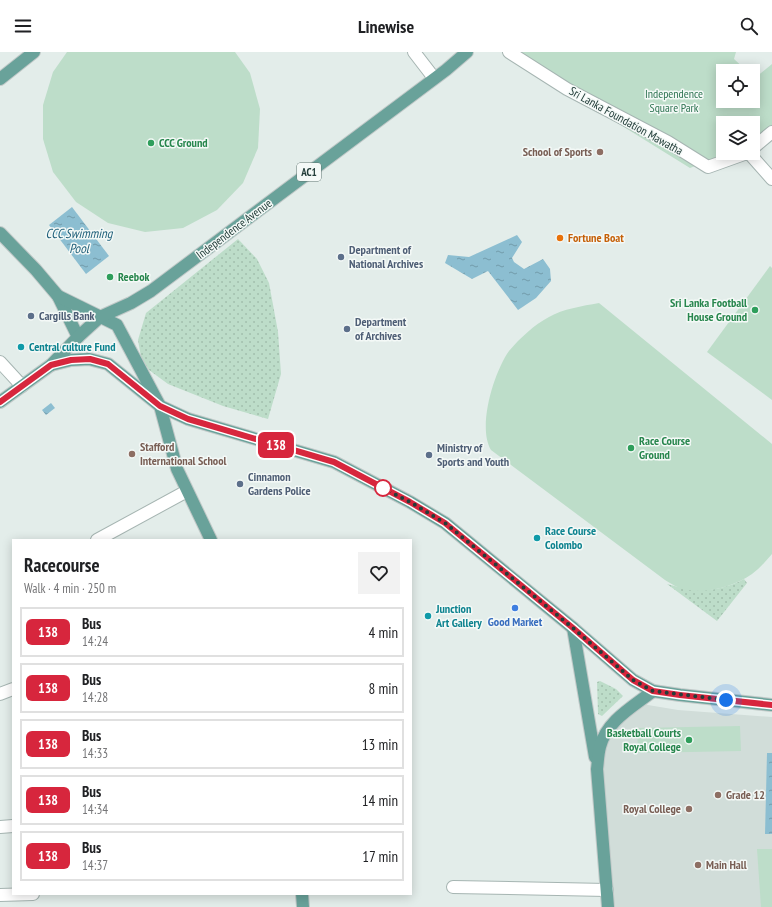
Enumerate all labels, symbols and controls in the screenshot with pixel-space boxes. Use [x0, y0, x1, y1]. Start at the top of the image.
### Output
icon: menu [12, 15, 34, 37]
text: Linewise [358, 15, 414, 38]
icon: search [738, 15, 760, 37]
map controls [716, 64, 760, 160]
button: locate [716, 64, 760, 108]
street label: Sri Lanka Foundation Mawatha [567, 83, 686, 158]
park label: Independence Square Park [645, 86, 703, 115]
button: layers [716, 116, 760, 160]
place label: CCC Ground [159, 135, 208, 150]
marker: CCC Ground [146, 138, 156, 148]
place label: School of Sports [523, 144, 592, 159]
marker: School of Sports [595, 147, 605, 157]
road number: AC1 [297, 163, 321, 181]
street label: Independence Avenue [193, 195, 274, 262]
water label: CCC Swimming Pool [46, 225, 114, 257]
place label: Fortune Boat [568, 230, 624, 245]
marker: Fortune Boat [555, 233, 565, 243]
place label: Department of National Archives [349, 242, 423, 271]
marker: Department of National Archives [336, 252, 346, 262]
place label: Reebok [118, 269, 149, 284]
marker: Reebok [105, 272, 115, 282]
place label: Sri Lanka Football House Ground [670, 295, 747, 324]
marker: Sri Lanka Football House Ground [750, 305, 760, 315]
place label: Cargills Bank [39, 308, 95, 323]
marker: Cargills Bank [26, 311, 36, 321]
place label: Department of Archives [355, 314, 407, 343]
marker: Department of Archives [342, 324, 352, 334]
place label: Central culture Fund [29, 339, 116, 354]
marker: Central culture Fund [16, 342, 26, 352]
line badge: 138 [253, 432, 299, 458]
place label: Race Course Ground [639, 433, 690, 462]
text: 138 [266, 436, 286, 454]
place label: Stafford International School [140, 439, 227, 468]
place label: Ministry of Sports and Youth [437, 440, 509, 469]
marker: Race Course Ground [626, 443, 636, 453]
marker: Stafford International School [127, 449, 137, 459]
marker: Ministry of Sports and Youth [424, 450, 434, 460]
place label: Cinnamon Gardens Police [248, 469, 311, 498]
marker: Cinnamon Gardens Police [235, 479, 245, 489]
unlabelled marker [374, 479, 392, 497]
place label: Race Course Colombo [545, 523, 596, 552]
marker: Race Course Colombo [532, 533, 542, 543]
button: heart [358, 552, 400, 594]
text: Racecourse [24, 553, 100, 577]
text: Walk · 4 min · 250 m [24, 580, 116, 597]
place label: Junction Art Gallery [435, 601, 482, 630]
marker: Good Market [510, 603, 520, 613]
marker: Junction Art Gallery [423, 611, 433, 621]
text: Bus [82, 614, 101, 633]
place label: Good Market [488, 614, 543, 629]
text: 138 [38, 623, 58, 641]
text: 4 min [368, 623, 398, 642]
text: 14:24 [82, 633, 108, 650]
text: Bus [82, 670, 101, 689]
text: 138 [38, 679, 58, 697]
text: 8 min [368, 679, 398, 698]
text: 14:28 [82, 689, 108, 706]
your location [716, 690, 736, 710]
place label: Basketball Courts Royal College [607, 725, 681, 754]
text: Bus [82, 726, 101, 745]
text: 138 [38, 735, 58, 753]
text: 13 min [362, 735, 398, 754]
marker: Basketball Courts Royal College [684, 735, 694, 745]
text: 14:33 [82, 745, 108, 762]
text: Bus [82, 782, 101, 801]
place label: Grade 12 [726, 787, 765, 802]
marker: Grade 12 [713, 790, 723, 800]
text: 138 [38, 791, 58, 809]
text: 14 min [362, 791, 398, 810]
text: 14:34 [82, 801, 108, 818]
place label: Royal College [623, 801, 681, 816]
marker: Royal College [684, 804, 694, 814]
text: Bus [82, 838, 101, 857]
text: 138 [38, 847, 58, 865]
text: 17 min [362, 847, 398, 866]
text: 14:37 [82, 857, 108, 874]
place label: Main Hall [706, 857, 747, 872]
marker: Main Hall [693, 860, 703, 870]

